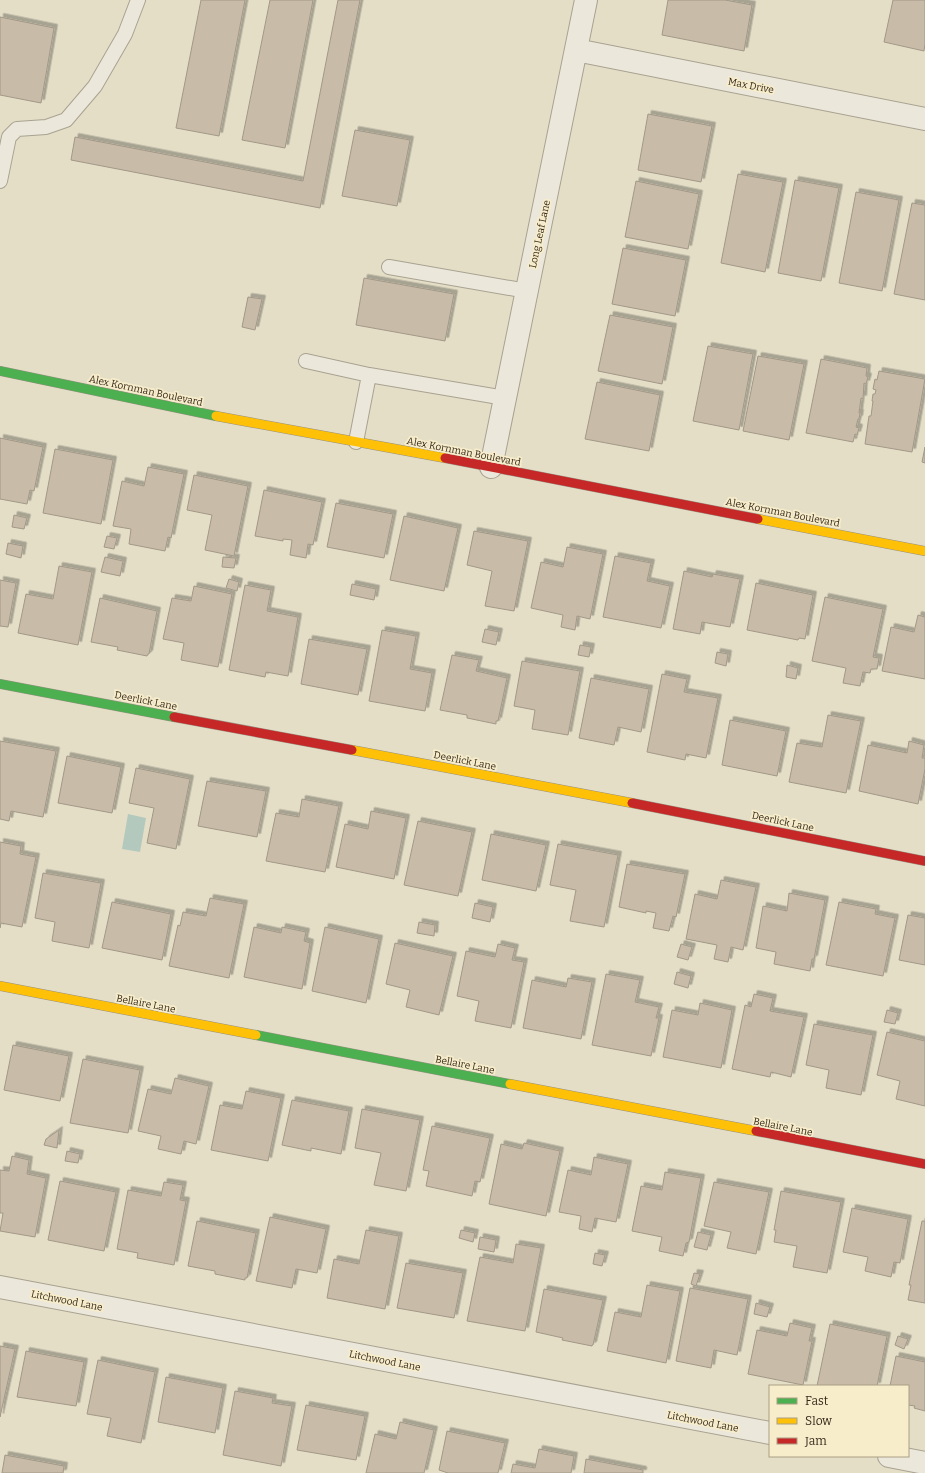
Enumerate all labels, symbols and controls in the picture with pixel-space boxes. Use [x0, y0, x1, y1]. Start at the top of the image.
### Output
street label: Max Drive [727, 76, 775, 96]
street label: Long Leaf Lane [527, 199, 553, 269]
street label: Alex Kornman Boulevard [88, 373, 204, 409]
street label: Alex Kornman Boulevard [406, 435, 522, 469]
street label: Alex Kornman Boulevard [725, 496, 841, 530]
street label: Deerlick Lane [114, 689, 178, 713]
street label: Deerlick Lane [433, 749, 497, 773]
street label: Deerlick Lane [751, 810, 815, 834]
street label: Bellaire Lane [115, 992, 177, 1016]
street label: Bellaire Lane [434, 1053, 496, 1077]
street label: Bellaire Lane [752, 1115, 814, 1139]
street label: Litchwood Lane [30, 1288, 104, 1314]
street label: Litchwood Lane [348, 1348, 422, 1374]
legend [769, 1385, 909, 1457]
text: Fast [805, 1394, 829, 1408]
street label: Litchwood Lane [666, 1409, 740, 1435]
text: Slow [805, 1414, 832, 1428]
text: Jam [804, 1434, 827, 1448]

